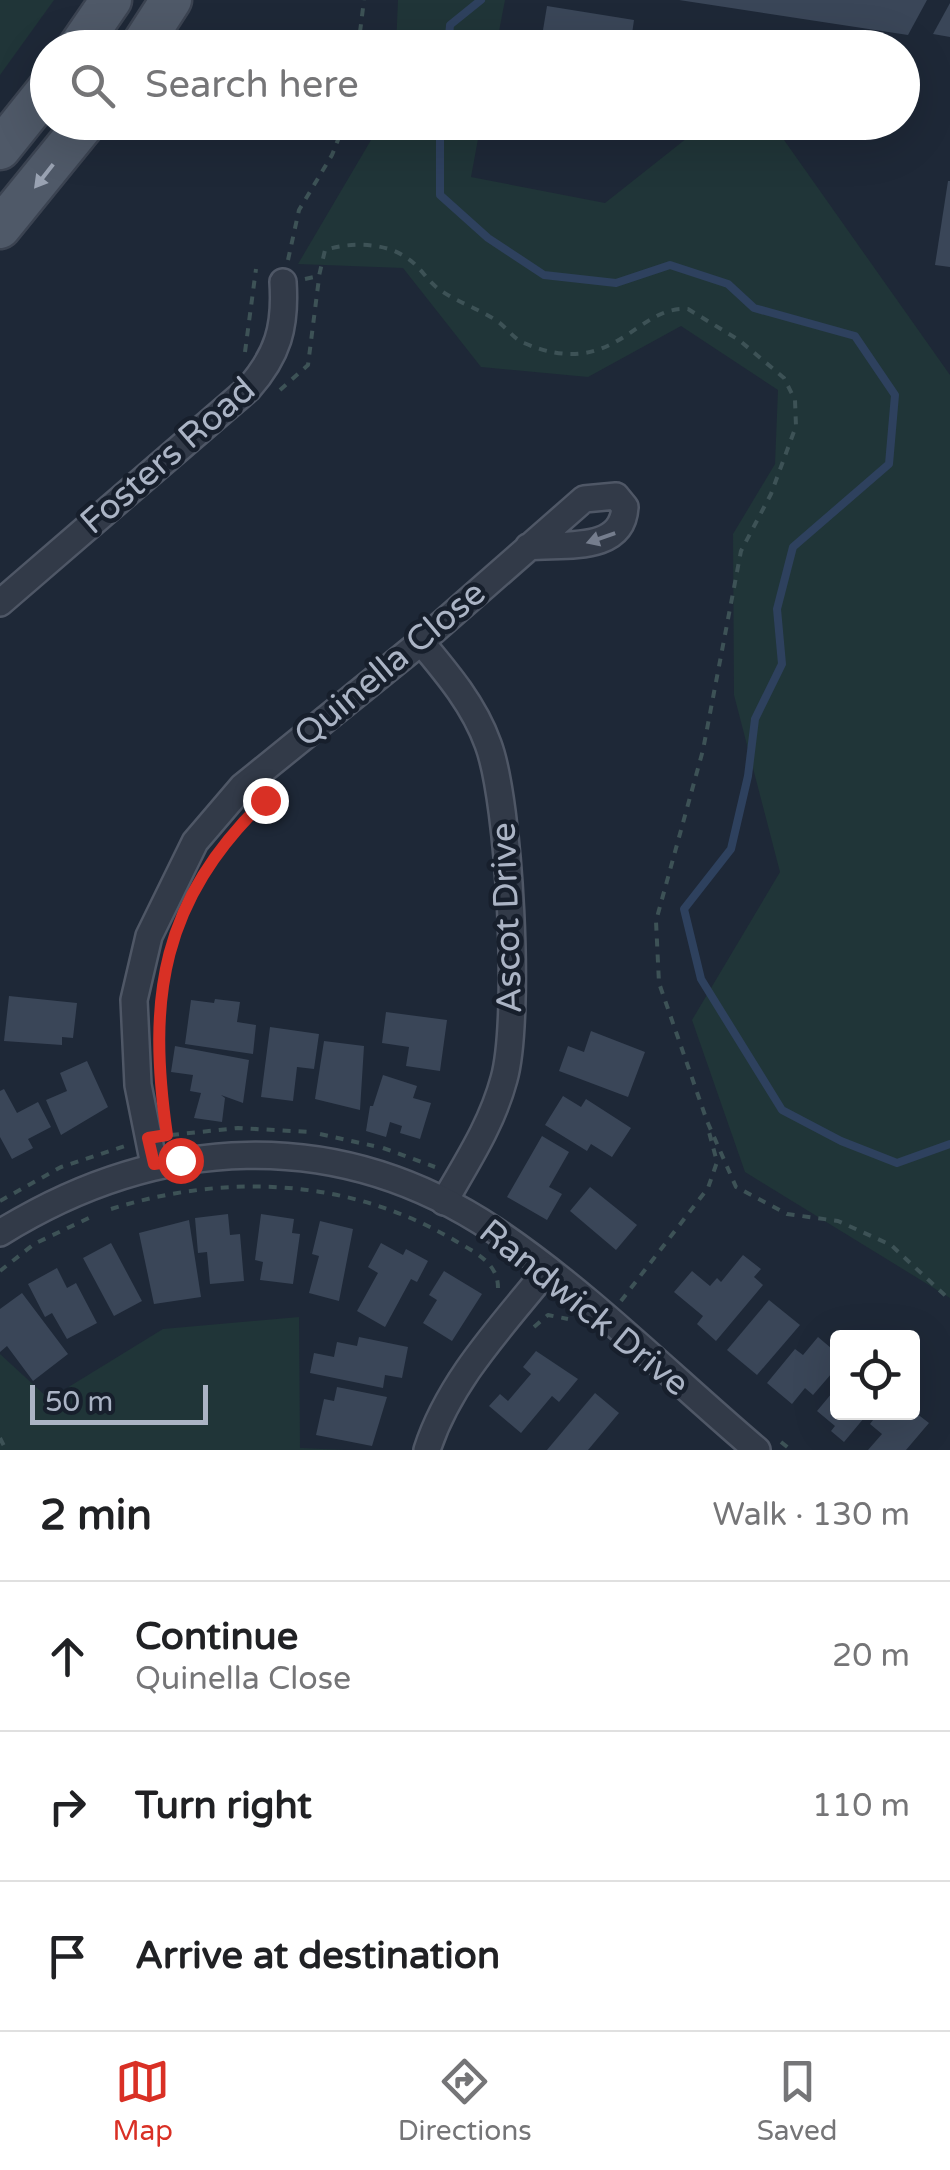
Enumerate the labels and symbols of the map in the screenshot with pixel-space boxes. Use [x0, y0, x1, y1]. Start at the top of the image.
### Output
one-way arrow [34, 163, 55, 189]
street label: Fosters Road [72, 369, 264, 543]
one-way arrow [586, 531, 616, 546]
street label: Quinella Close [286, 572, 494, 756]
route end [243, 778, 289, 824]
street label: Ascot Drive [483, 822, 531, 1014]
route start [158, 1138, 204, 1184]
street label: Randwick Drive [471, 1211, 697, 1405]
scale bar [30, 1380, 208, 1424]

